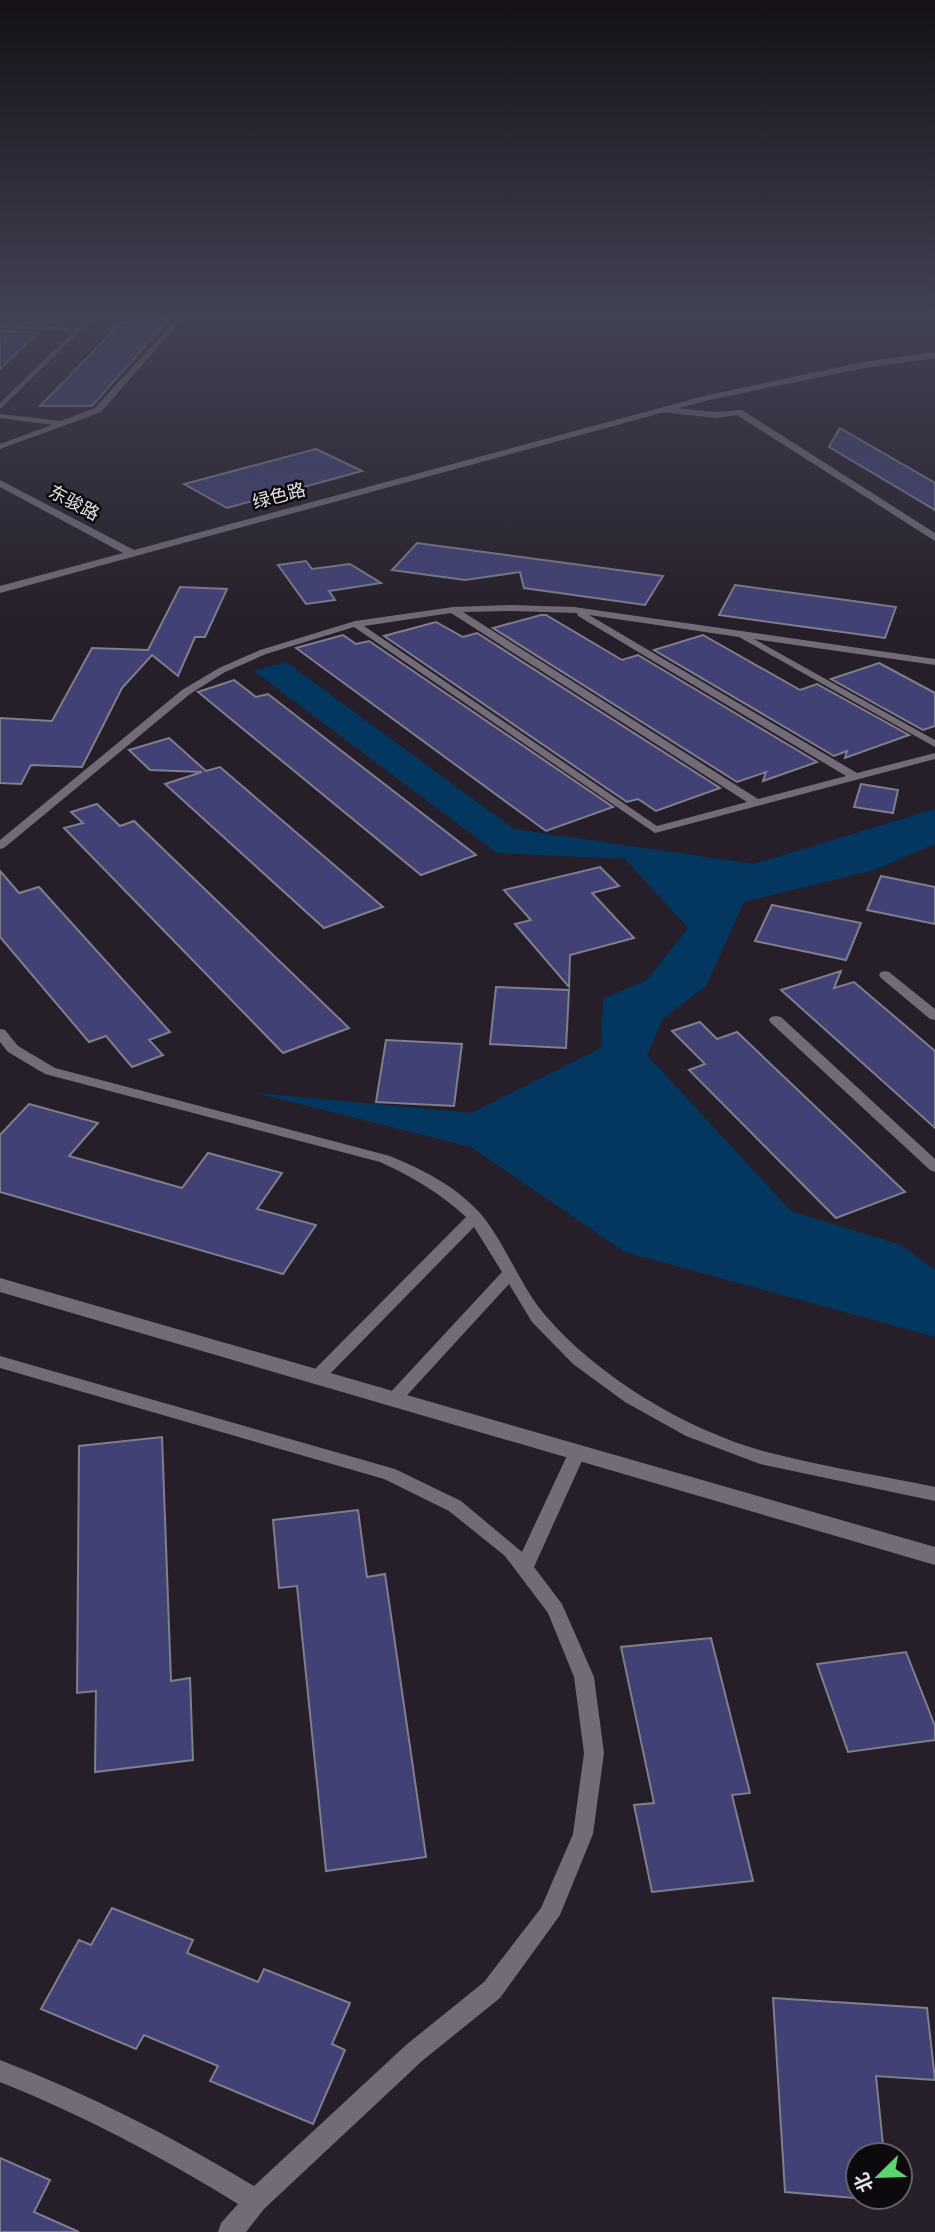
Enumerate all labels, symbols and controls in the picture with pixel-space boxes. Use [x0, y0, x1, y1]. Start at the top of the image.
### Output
street label: 绿色路 [250, 479, 308, 513]
street label: 东骏路 [45, 481, 103, 525]
north arrow [844, 2141, 914, 2211]
text: 北 [851, 2170, 877, 2195]

